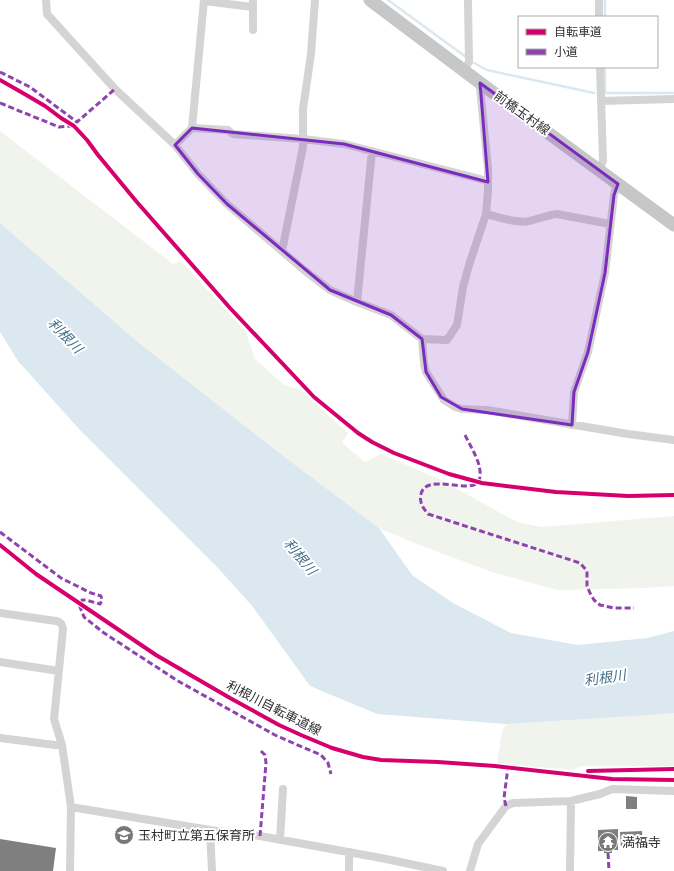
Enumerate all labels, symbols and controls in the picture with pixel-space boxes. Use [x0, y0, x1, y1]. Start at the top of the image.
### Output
legend [518, 16, 658, 68]
text: 自転車道 [554, 25, 602, 39]
text: 小道 [554, 45, 578, 59]
street label: 前橋玉村線 [491, 88, 553, 138]
water label: 利根川 [44, 315, 87, 358]
water label: 利根川 [280, 535, 321, 580]
water label: 利根川 [583, 666, 629, 689]
street label: 利根川自転車道線 [224, 678, 324, 738]
school or university icon: 玉村町立第五保育所 [113, 824, 135, 846]
place label: 玉村町立第五保育所 [138, 828, 255, 843]
temple icon: 満福寺 [597, 831, 619, 853]
place label: 満福寺 [622, 835, 661, 850]

